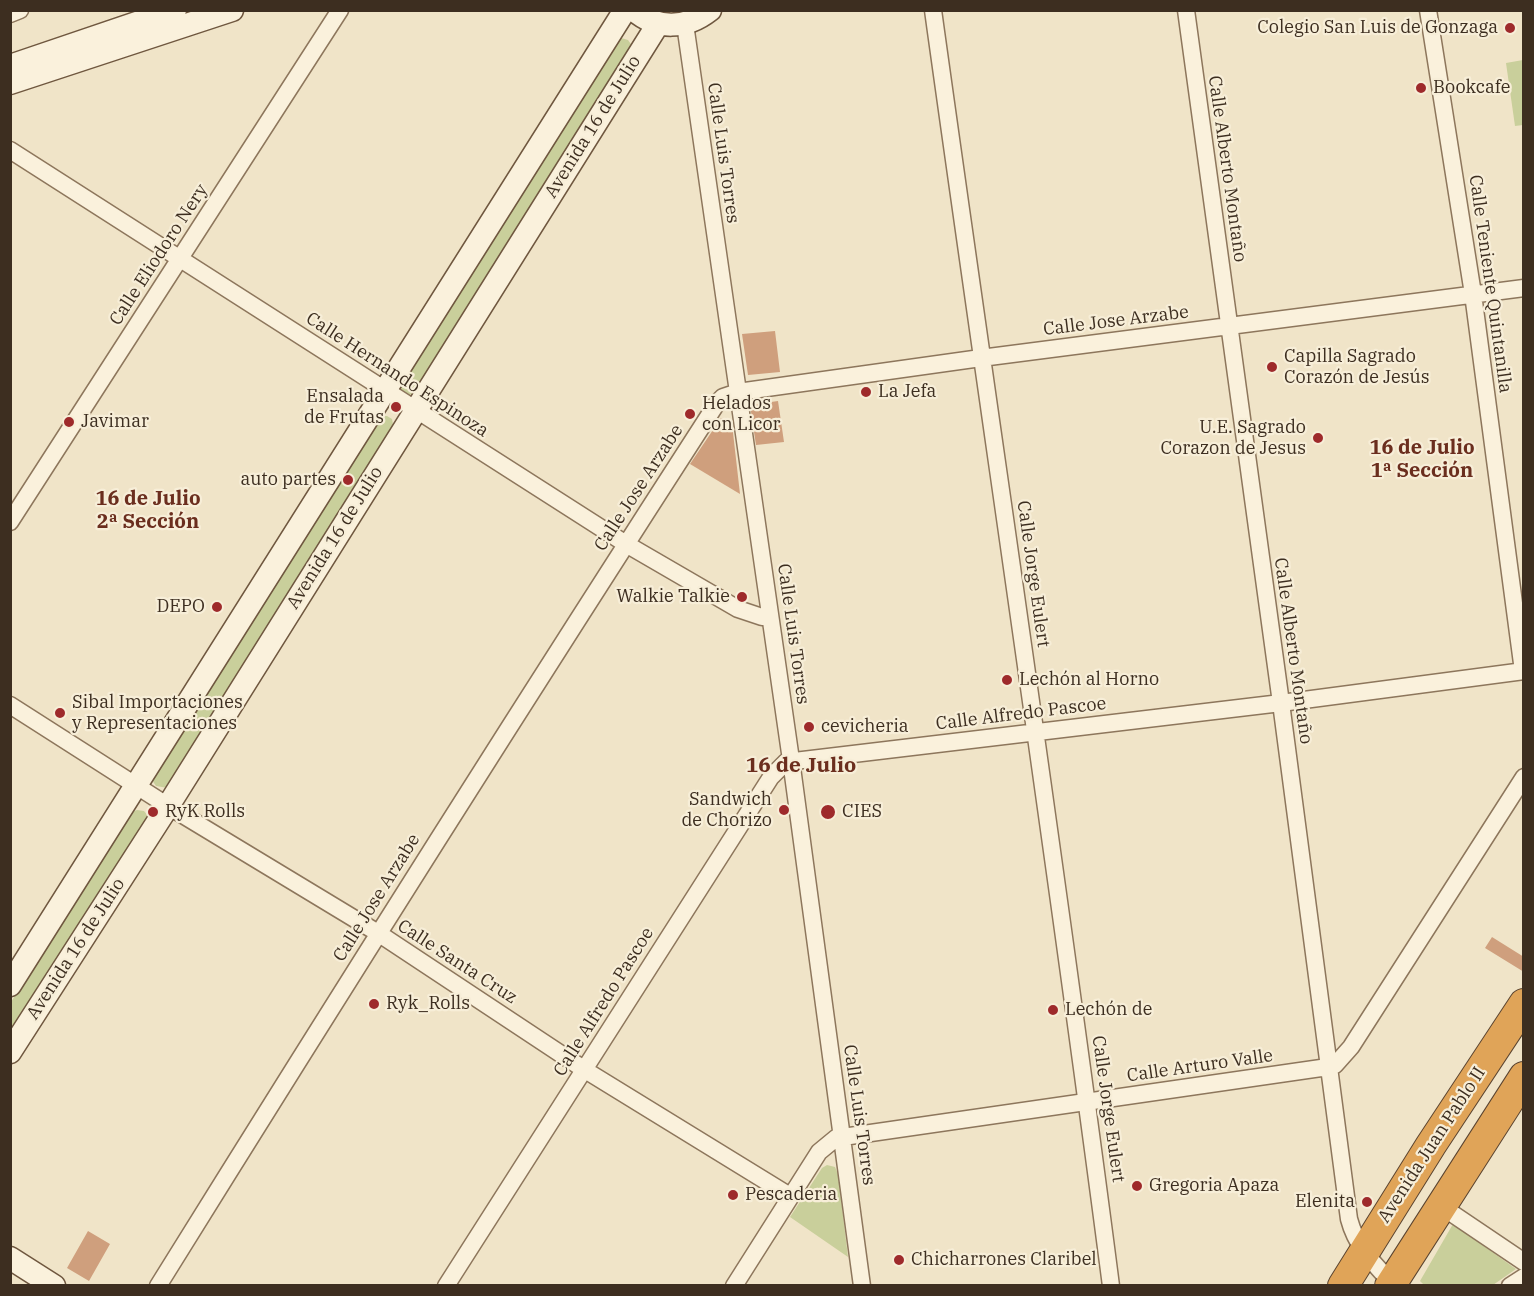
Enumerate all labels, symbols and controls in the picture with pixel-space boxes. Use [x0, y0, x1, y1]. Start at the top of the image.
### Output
place label: Colegio San Luis de Gonzaga [1257, 17, 1498, 39]
marker: Colegio San Luis de Gonzaga [1503, 21, 1517, 35]
street label: Avenida 16 de Julio [540, 52, 646, 202]
street label: Calle Alberto Montaño [1203, 74, 1251, 264]
place label: Bookcafe [1433, 77, 1510, 99]
street label: Calle Luis Torres [702, 81, 744, 225]
marker: Bookcafe [1414, 81, 1428, 95]
street label: Calle Teniente Quintanilla [1464, 173, 1516, 395]
street label: Calle Eliodoro Nery [105, 180, 213, 330]
street label: Calle Jose Arzabe [1042, 301, 1190, 341]
street label: Calle Hernando Espinoza [302, 308, 492, 442]
place label: Capilla Sagrado Corazón de Jesús [1284, 346, 1429, 388]
marker: Capilla Sagrado Corazón de Jesús [1265, 360, 1279, 374]
place label: La Jefa [878, 381, 936, 403]
marker: La Jefa [859, 385, 873, 399]
place label: Ensalada de Frutas [304, 386, 384, 428]
place label: Helados con Licor [702, 393, 781, 436]
marker: Ensalada de Frutas [389, 400, 403, 414]
marker: Helados con Licor [683, 407, 697, 421]
place label: Javimar [81, 411, 149, 433]
marker: Javimar [62, 415, 76, 429]
place label: U.E. Sagrado Corazon de Jesus [1161, 417, 1306, 460]
street label: Calle Jose Arzabe [590, 421, 688, 555]
marker: U.E. Sagrado Corazon de Jesus [1311, 431, 1325, 445]
district label: 16 de Julio 1ª Sección [1369, 436, 1475, 483]
street label: Avenida 16 de Julio [282, 463, 388, 613]
place label: auto partes [240, 469, 336, 491]
marker: auto partes [341, 473, 355, 487]
district label: 16 de Julio 2ª Sección [95, 487, 201, 534]
street label: Calle Jorge Eulert [1012, 499, 1054, 649]
street label: Calle Alberto Montaño [1269, 556, 1317, 746]
street label: Calle Luis Torres [772, 562, 814, 706]
place label: Walkie Talkie [616, 586, 730, 608]
marker: Walkie Talkie [735, 590, 749, 604]
place label: DEPO [157, 596, 205, 618]
marker: DEPO [210, 600, 224, 614]
place label: Lechón al Horno [1019, 669, 1159, 691]
marker: Lechón al Horno [1000, 673, 1014, 687]
place label: Sibal Importaciones y Representaciones [72, 692, 243, 734]
street label: Calle Alfredo Pascoe [935, 693, 1107, 735]
marker: Sibal Importaciones y Representaciones [53, 706, 67, 720]
place label: cevicheria [821, 716, 909, 738]
marker: cevicheria [802, 720, 816, 734]
district label: 16 de Julio [746, 753, 856, 779]
place label: Sandwich de Chorizo [681, 789, 772, 832]
place label: RyK Rolls [165, 801, 245, 823]
place label: CIES [842, 801, 882, 823]
marker: Sandwich de Chorizo [777, 803, 791, 817]
marker: CIES [819, 803, 837, 821]
marker: RyK Rolls [146, 805, 160, 819]
street label: Calle Jose Arzabe [329, 830, 425, 966]
street label: Avenida 16 de Julio [22, 874, 130, 1024]
street label: Calle Santa Cruz [393, 915, 521, 1009]
street label: Calle Alfredo Pascoe [549, 924, 659, 1080]
place label: Ryk_Rolls [386, 993, 470, 1015]
marker: Ryk_Rolls [367, 997, 381, 1011]
place label: Lechón de [1065, 999, 1152, 1021]
marker: Lechón de [1046, 1003, 1060, 1017]
street label: Calle Jorge Eulert [1087, 1034, 1129, 1184]
street label: Calle Luis Torres [838, 1043, 880, 1187]
street label: Calle Arturo Valle [1126, 1045, 1274, 1087]
street label: Avenida Juan Pablo II [1374, 1063, 1490, 1227]
place label: Gregoria Apaza [1149, 1175, 1279, 1197]
marker: Gregoria Apaza [1130, 1179, 1144, 1193]
place label: Pescaderia [745, 1184, 837, 1206]
marker: Pescaderia [726, 1188, 740, 1202]
place label: Elenita [1295, 1191, 1355, 1213]
marker: Elenita [1360, 1195, 1374, 1209]
place label: Chicharrones Claribel [911, 1249, 1097, 1271]
marker: Chicharrones Claribel [892, 1253, 906, 1267]

